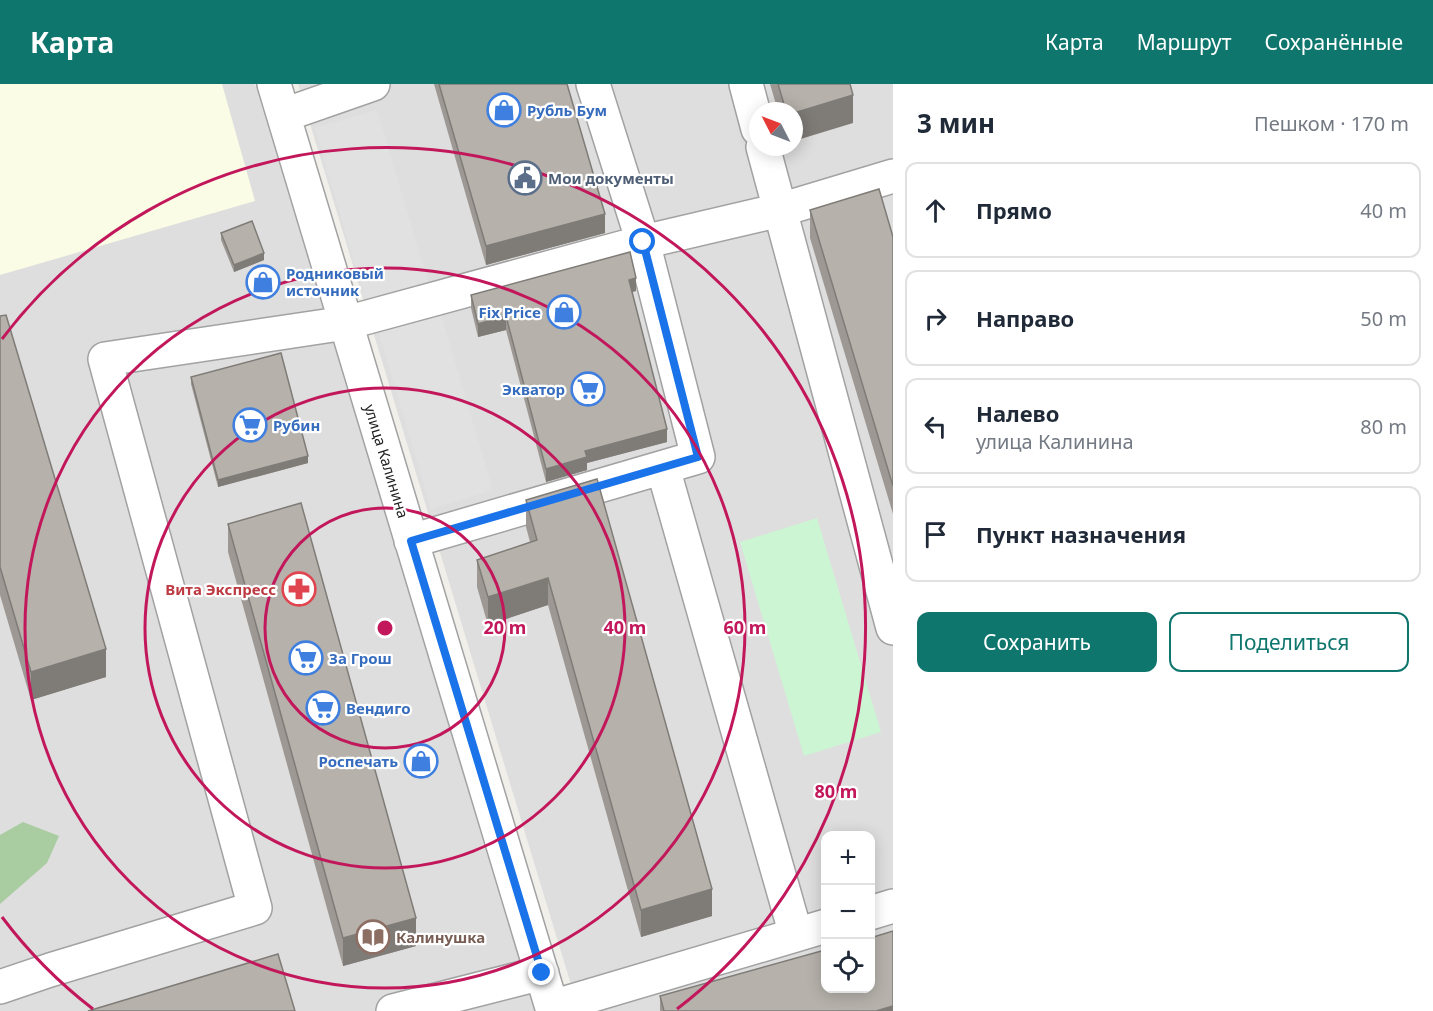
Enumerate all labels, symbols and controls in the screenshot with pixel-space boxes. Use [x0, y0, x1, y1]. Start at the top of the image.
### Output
text: Карта [30, 23, 114, 61]
text: Карта [1045, 28, 1104, 56]
text: Маршрут [1137, 28, 1232, 56]
text: Сохранённые [1265, 28, 1403, 56]
shop icon: Рубль Бум [486, 92, 522, 128]
place label: Рубль Бум [527, 100, 607, 120]
north arrow [749, 102, 803, 156]
text: 3 мин [917, 105, 995, 141]
text: Пешком · 170 m [1254, 110, 1409, 137]
public building icon: Мои документы [507, 160, 543, 196]
place label: Мои документы [548, 168, 674, 188]
icon: ahead [919, 194, 952, 227]
text: Прямо [976, 195, 1052, 225]
text: 40 m [1360, 197, 1407, 224]
route start [629, 228, 655, 254]
place label: Родниковый источник [286, 263, 384, 300]
shop icon: Родниковый источник [245, 264, 281, 300]
shop icon: Fix Price [546, 294, 582, 330]
place label: Fix Price [479, 302, 541, 322]
icon: right [919, 302, 952, 335]
text: Направо [976, 303, 1074, 333]
text: 50 m [1360, 305, 1407, 332]
supermarket icon: Экватор [570, 371, 606, 407]
place label: Экватор [502, 379, 565, 399]
text: Налево [976, 398, 1059, 428]
street label: улица Калинина [360, 402, 414, 520]
supermarket icon: Рубин [232, 407, 268, 443]
icon: left [919, 410, 952, 443]
text: 80 m [1360, 413, 1407, 440]
place label: Рубин [273, 415, 320, 435]
text: улица Калинина [976, 428, 1134, 455]
icon: arrive [919, 518, 952, 551]
text: Пункт назначения [976, 519, 1186, 549]
pharmacy icon: Вита Экспресс [281, 571, 317, 607]
place label: Вита Экспресс [165, 579, 276, 599]
button: Сохранить [917, 612, 1157, 672]
button: Поделиться [1169, 612, 1409, 672]
text: 20 m [484, 615, 526, 639]
text: 40 m [604, 615, 646, 639]
text: 60 m [724, 615, 766, 639]
centre of rings [375, 618, 395, 638]
supermarket icon: За Грош [288, 640, 324, 676]
place label: За Грош [329, 648, 392, 668]
supermarket icon: Вендиго [305, 690, 341, 726]
place label: Вендиго [346, 698, 411, 718]
shop icon: Роспечать [403, 743, 439, 779]
place label: Роспечать [318, 751, 398, 771]
text: 80 m [815, 779, 857, 803]
map controls [821, 831, 875, 993]
button: + [821, 831, 875, 885]
button: − [821, 885, 875, 939]
library icon: Калинушка [355, 919, 391, 955]
place label: Калинушка [396, 927, 485, 947]
button: locate [821, 939, 875, 993]
route end [528, 959, 554, 985]

